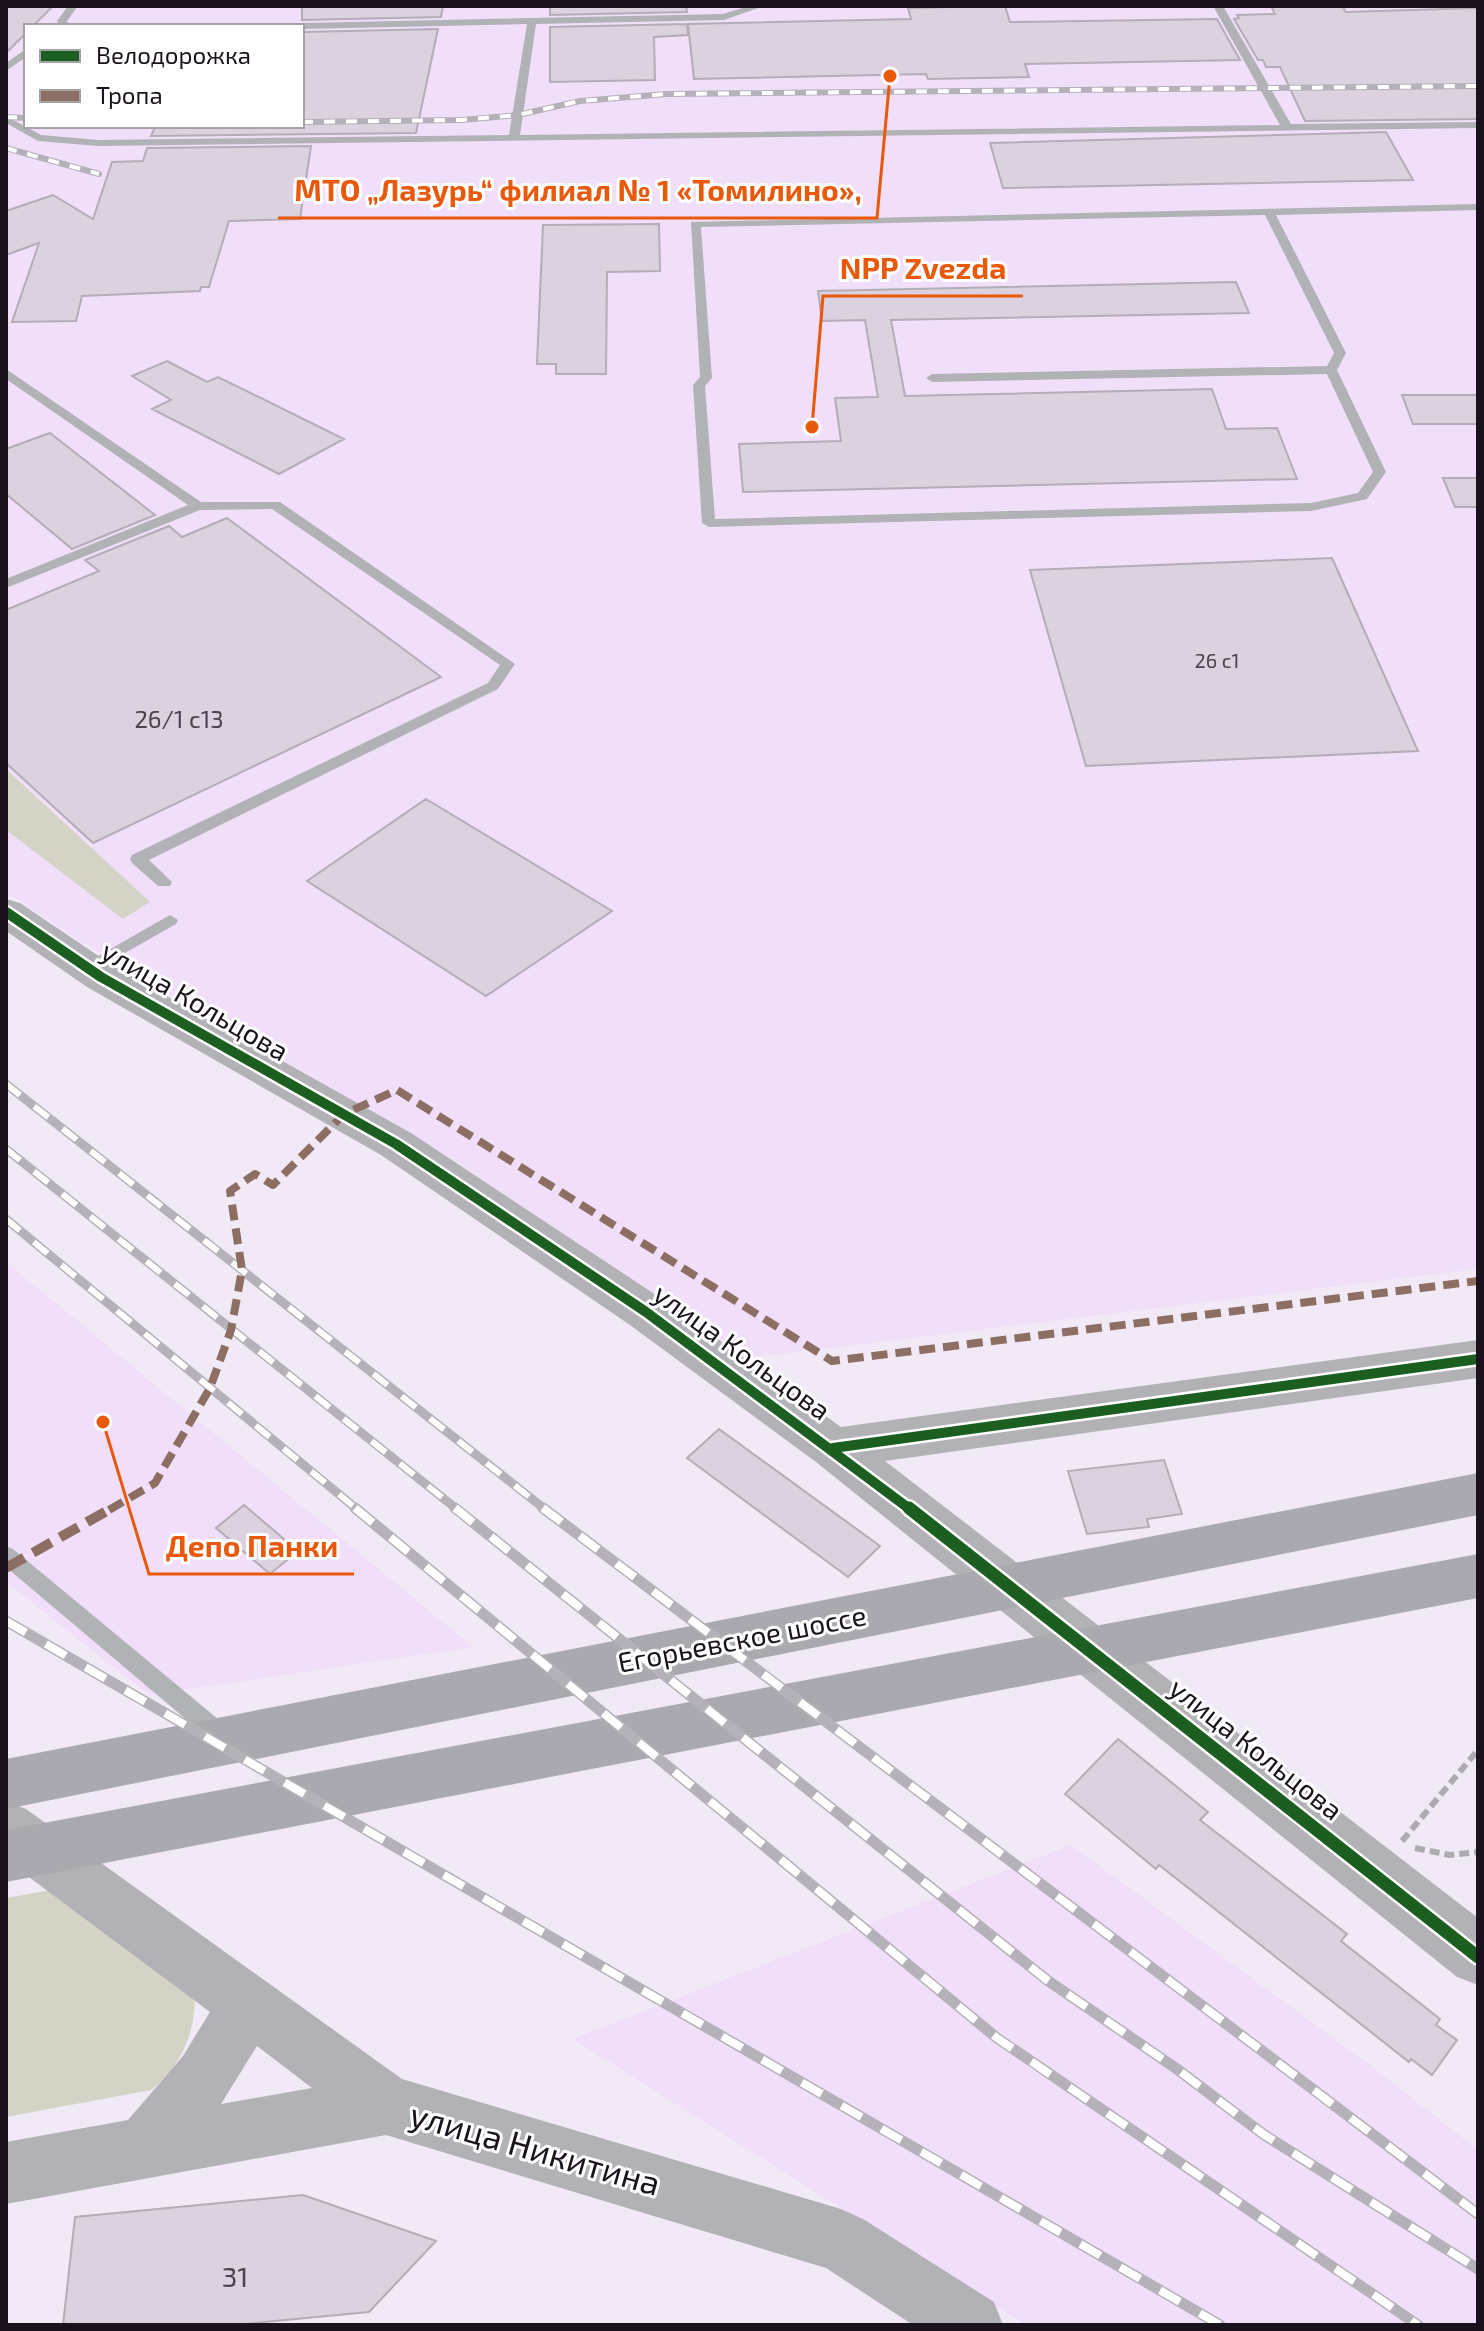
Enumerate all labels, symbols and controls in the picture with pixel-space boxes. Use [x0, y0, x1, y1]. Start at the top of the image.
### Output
legend [24, 24, 304, 128]
text: Велодорожка [96, 40, 251, 69]
text: Тропа [96, 80, 163, 109]
callout: МТО „Лазурь“ филиал № 1 «Томилино», [278, 164, 877, 218]
text: МТО „Лазурь“ филиал № 1 «Томилино», [294, 171, 862, 208]
callout: NPP Zvezda [823, 242, 1023, 296]
text: NPP Zvezda [840, 249, 1006, 285]
house number: 26 с1 [1195, 648, 1239, 672]
house number: 26/1 с13 [134, 704, 224, 733]
street label: улица Кольцова [96, 933, 295, 1067]
street label: улица Кольцова [647, 1276, 838, 1427]
callout: Депо Панки [149, 1520, 354, 1574]
text: Депо Панки [166, 1527, 338, 1563]
street label: Егорьевское шоссе [615, 1597, 869, 1679]
street label: улица Кольцова [1163, 1670, 1350, 1826]
street label: улица Никитина [405, 2092, 665, 2204]
house number: 31 [222, 2259, 248, 2293]

